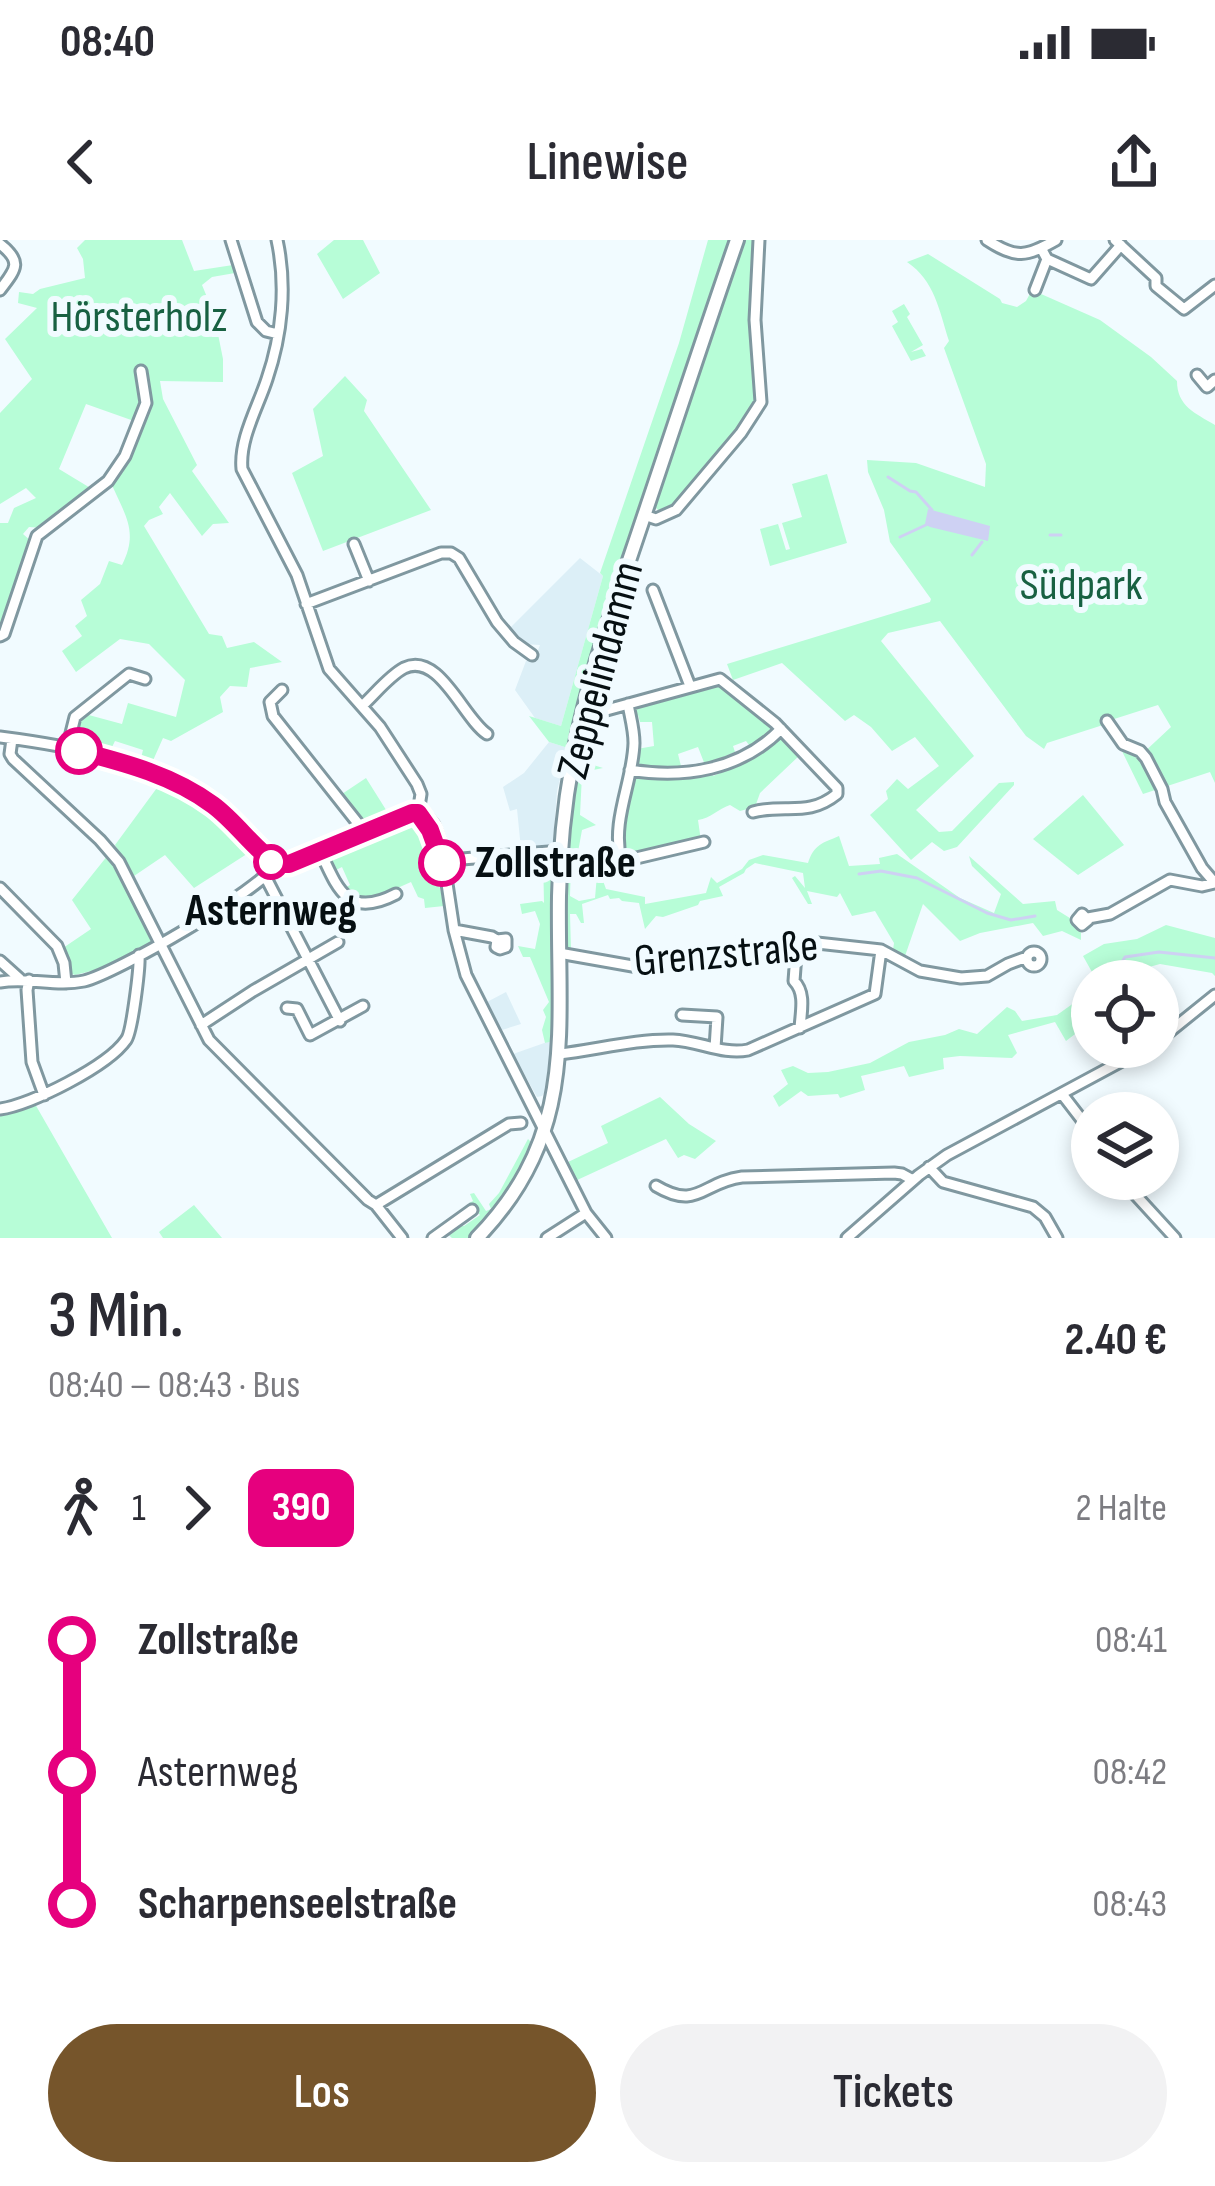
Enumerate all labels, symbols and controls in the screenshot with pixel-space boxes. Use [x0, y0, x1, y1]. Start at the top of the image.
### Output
text: 08:40 [60, 15, 155, 70]
icon: back [48, 129, 114, 195]
icon: share [1101, 129, 1167, 195]
text: Linewise [526, 130, 689, 195]
park label: Hörsterholz [51, 290, 227, 345]
street label: Zeppelindamm [546, 556, 656, 784]
park label: Südpark [1020, 558, 1142, 613]
unlabelled marker [57, 729, 101, 773]
place label: Zollstraße [475, 836, 636, 891]
marker: Zollstraße [420, 841, 464, 885]
marker: Asternweg [255, 846, 287, 878]
place label: Asternweg [184, 884, 357, 939]
street label: Grenzstraße [632, 919, 820, 989]
map controls [1071, 960, 1179, 1200]
button: locate [1071, 960, 1179, 1068]
button: layers [1071, 1092, 1179, 1200]
text: 3 Min. [48, 1277, 184, 1356]
text: 2.40 € [1064, 1313, 1167, 1368]
text: 08:40 – 08:43 · Bus [48, 1362, 300, 1409]
icon: walk [48, 1475, 114, 1541]
icon: forward [164, 1475, 230, 1541]
text: 390 [272, 1482, 330, 1533]
text: 1 [132, 1485, 146, 1532]
text: 2 Halte [1075, 1485, 1167, 1532]
text: Zollstraße [138, 1613, 299, 1668]
text: 08:41 [1095, 1617, 1167, 1664]
text: Asternweg [138, 1745, 298, 1800]
text: 08:42 [1093, 1749, 1167, 1796]
text: Scharpenseelstraße [138, 1877, 457, 1932]
text: 08:43 [1092, 1881, 1167, 1928]
button: Los [48, 2024, 596, 2162]
button: Tickets [620, 2024, 1167, 2162]

